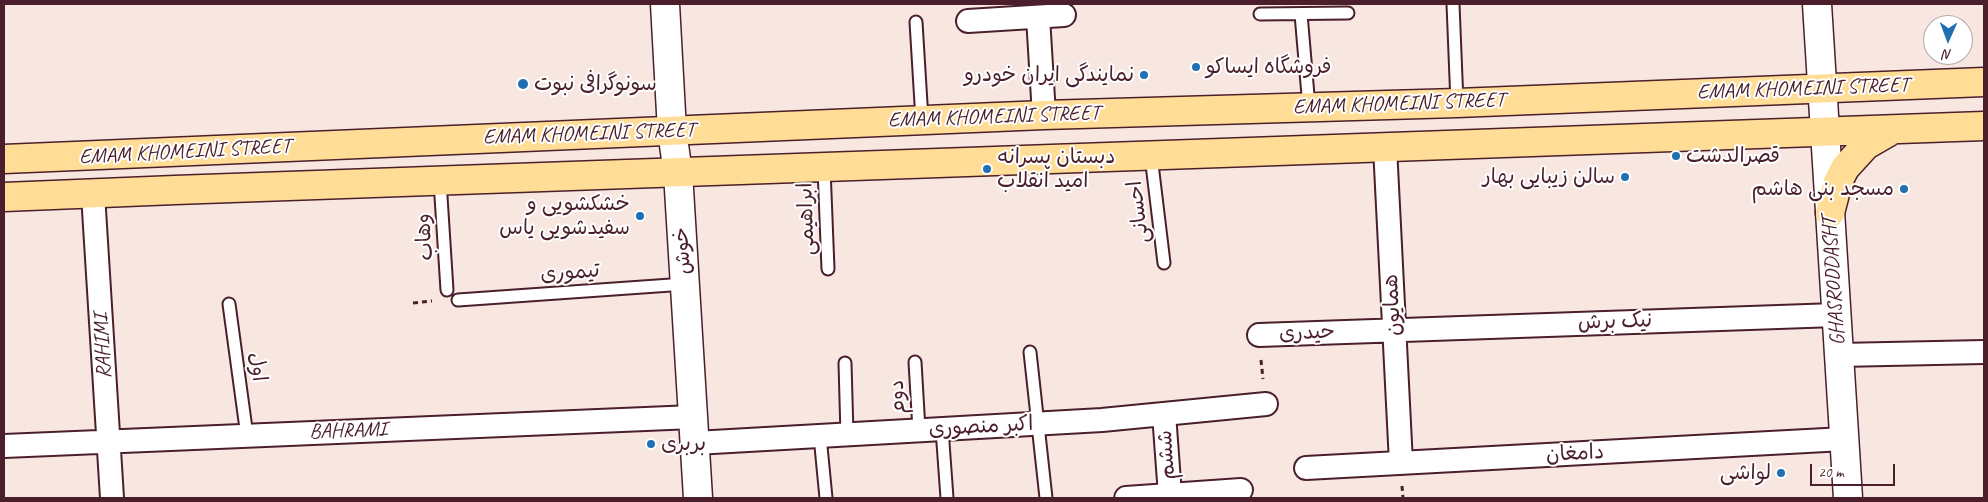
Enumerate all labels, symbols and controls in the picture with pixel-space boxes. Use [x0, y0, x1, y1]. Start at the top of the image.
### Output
north arrow [1923, 15, 1973, 65]
text: N [1943, 46, 1952, 63]
place label: فروشگاه ایساکو [1206, 54, 1331, 80]
marker: فروشگاه ایساکو [1190, 61, 1202, 73]
place label: نمایندگی ایران خودرو [964, 62, 1134, 88]
marker: نمایندگی ایران خودرو [1138, 69, 1150, 81]
place label: سونوگرافی نبوت [534, 71, 657, 97]
street label: EMAM KHOMEINI STREET [1697, 73, 1909, 105]
marker: سونوگرافی نبوت [516, 77, 530, 91]
street label: EMAM KHOMEINI STREET [1293, 88, 1505, 120]
street label: EMAM KHOMEINI STREET [888, 101, 1100, 133]
street label: EMAM KHOMEINI STREET [483, 118, 695, 150]
street label: EMAM KHOMEINI STREET [79, 134, 291, 170]
place label: قصرالدشت [1686, 143, 1780, 169]
place label: دبستان پسرانه امید انقلاب [997, 144, 1115, 194]
marker: قصرالدشت [1670, 150, 1682, 162]
marker: دبستان پسرانه امید انقلاب [981, 163, 993, 175]
place label: سالن زیبایی بهار [1483, 164, 1615, 190]
marker: سالن زیبایی بهار [1619, 171, 1631, 183]
place label: مسجد بنی هاشم [1751, 176, 1894, 202]
street label: احسانی [1123, 179, 1155, 245]
street label: ابراهیمی [793, 182, 821, 256]
marker: مسجد بنی هاشم [1898, 183, 1910, 195]
place label: خشکشویی و سفیدشویی یاس [499, 191, 630, 241]
marker: خشکشویی و سفیدشویی یاس [634, 210, 646, 222]
street label: وهاب [411, 213, 439, 261]
street label: GHASRODDASHT [1817, 216, 1851, 346]
street label: خوش [669, 226, 697, 276]
street label: تیموری [539, 258, 601, 288]
street label: همایون [1379, 273, 1407, 337]
street label: نیک برش [1577, 308, 1653, 336]
street label: RAHIMI [89, 313, 117, 379]
street label: حیدری [1279, 319, 1335, 347]
street label: اول [243, 351, 271, 383]
street label: دوم [885, 379, 911, 415]
street label: اکبر منصوری [928, 412, 1034, 442]
street label: BAHRAMI [309, 417, 387, 445]
street label: ششم [1153, 429, 1181, 481]
place label: بربری [661, 431, 706, 457]
marker: بربری [645, 438, 657, 450]
street label: دامغان [1545, 440, 1605, 468]
scale bar [1813, 454, 1898, 486]
place label: لواشی [1720, 460, 1771, 486]
text: 20 m [1818, 463, 1844, 482]
marker: لواشی [1775, 467, 1787, 479]

